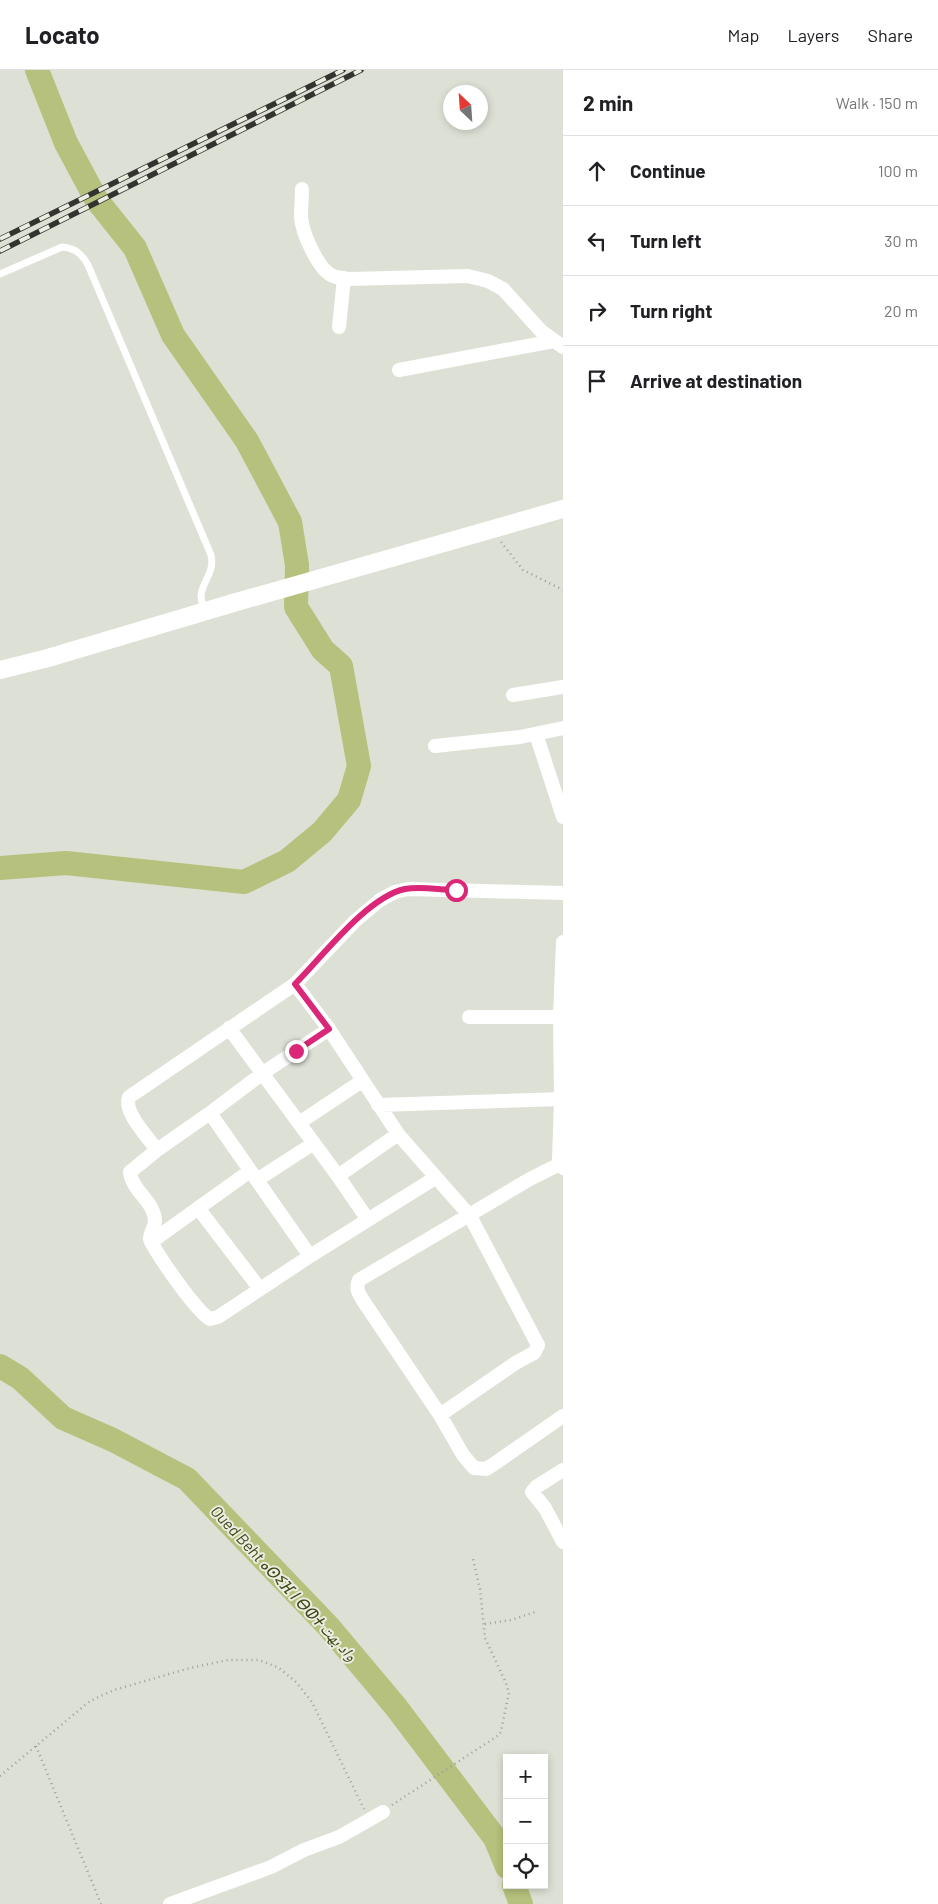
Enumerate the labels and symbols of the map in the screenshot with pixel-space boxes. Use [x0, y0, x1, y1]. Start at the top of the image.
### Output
north arrow [443, 85, 488, 130]
route start [445, 879, 468, 902]
route end [285, 1040, 308, 1063]
water label: Oued Beht ⴰⵙⵉⴼ ⵏ ⴱⵀⵜ واد بهت [207, 1501, 362, 1665]

